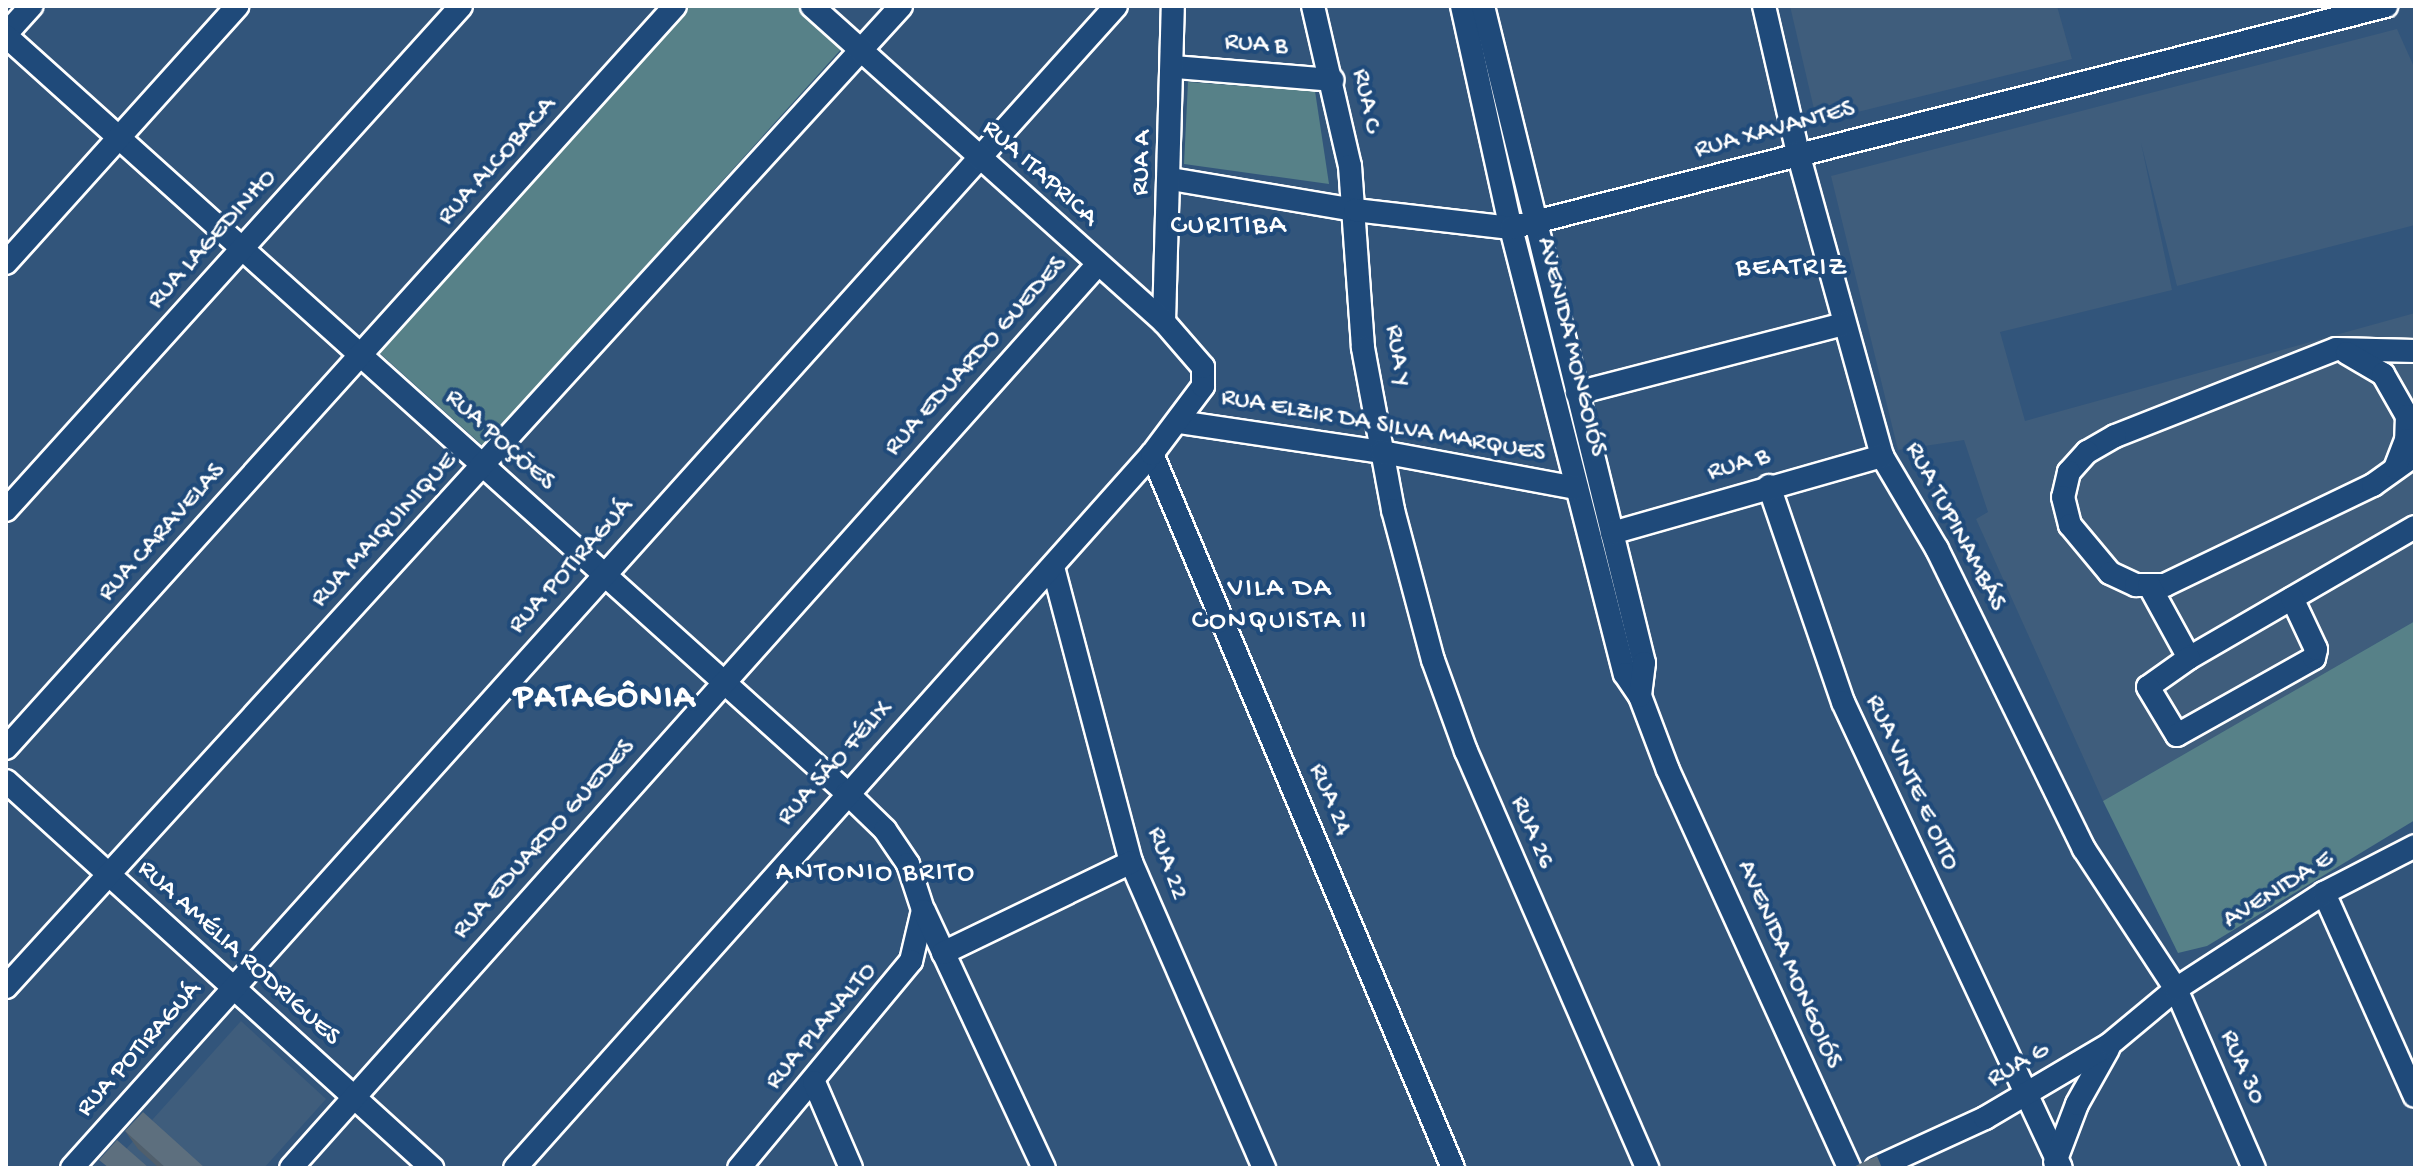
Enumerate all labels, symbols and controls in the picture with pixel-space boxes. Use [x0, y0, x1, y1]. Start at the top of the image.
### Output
street label: RUA B [1223, 28, 1289, 64]
street label: RUA C [1343, 66, 1387, 136]
street label: RUA ALCOBACA [432, 91, 564, 233]
street label: RUA XAVANTES [1692, 95, 1858, 167]
street label: RUA ITAPRICA [975, 114, 1103, 234]
street label: RUA A [1126, 130, 1160, 196]
street label: RUA LAGEDINHO [142, 163, 284, 317]
district label: CURITIBA [1170, 210, 1288, 244]
street label: AVENIDA MONGOIÓS [1528, 234, 1612, 460]
street label: RUA EDUARDO GUEDES [879, 250, 1075, 464]
district label: BEATRIZ [1736, 252, 1848, 286]
street label: RUA Y [1376, 323, 1416, 389]
street label: RUA POÇÕES [437, 383, 561, 499]
street label: RUA ELZIR DA SILVA MARQUES [1218, 383, 1548, 471]
street label: RUA TUPINAMBÁS [1896, 437, 2012, 617]
street label: RUA B [1704, 442, 1774, 490]
street label: RUA MAIQUINIQUE [305, 447, 465, 615]
street label: RUA CARAVELAS [92, 457, 234, 609]
street label: RUA POTIRAGUÁ [503, 493, 641, 641]
district label: VILA DA CONQUISTA II [1192, 573, 1368, 639]
district label: PATAGÔNIA [514, 680, 696, 720]
street label: RUA VINTE E OITO [1857, 690, 1965, 876]
street label: RUA SÃO FÉLIX [771, 695, 901, 833]
street label: RUA EDUARDO GUEDES [447, 733, 643, 947]
street label: RUA 24 [1300, 759, 1358, 841]
street label: RUA 26 [1502, 792, 1560, 874]
street label: RUA 22 [1138, 823, 1194, 905]
street label: AVENIDA E [2218, 845, 2340, 937]
street label: RUA AMÉLIA RODRIGUES [130, 855, 346, 1053]
street label: AVENIDA MONGOIÓS [1728, 856, 1848, 1074]
district label: ANTONIO BRITO [776, 857, 976, 891]
street label: RUA PLANALTO [760, 957, 884, 1097]
street label: RUA POTIRAGUÁ [71, 976, 209, 1124]
street label: RUA 30 [2211, 1026, 2271, 1110]
street label: RUA G [1982, 1036, 2056, 1096]

